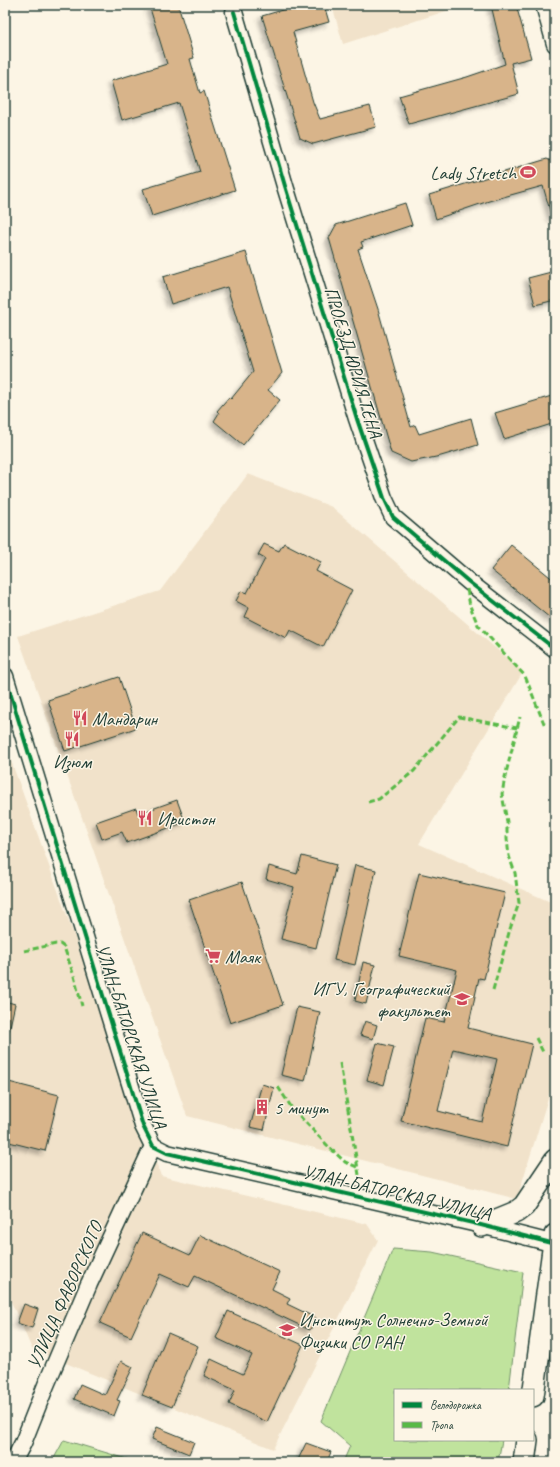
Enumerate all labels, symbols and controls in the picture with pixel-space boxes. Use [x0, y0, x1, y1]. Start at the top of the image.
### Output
place label: Lady Stretch [430, 161, 517, 185]
sports icon: Lady Stretch [519, 163, 537, 181]
street label: ПРОЕЗД ЮРИЯ ТЕНА [319, 284, 388, 442]
place label: Мандарин [92, 707, 158, 731]
restaurant icon: Мандарин [71, 709, 89, 727]
restaurant icon: Изюм [63, 730, 81, 748]
place label: Изюм [53, 750, 93, 774]
place label: Иристон [157, 807, 216, 831]
restaurant icon: Иристон [136, 809, 154, 827]
street label: УЛАН-БАТОРСКАЯ УЛИЦА [90, 941, 173, 1133]
place label: Маяк [225, 945, 262, 969]
supermarket icon: Маяк [204, 947, 222, 965]
place label: ИГУ, Географический факультет [312, 977, 451, 1023]
school or university icon: ИГУ, Географический факультет [453, 990, 471, 1008]
place label: 5 минут [274, 1096, 330, 1120]
building icon: 5 минут [253, 1098, 271, 1116]
street label: УЛАН-БАТОРСКАЯ УЛИЦА [300, 1160, 495, 1227]
street label: УЛИЦА ФАВОРСКОГО [22, 1216, 109, 1373]
place label: Институт Солнечно-Земной Физики СО РАН [299, 1308, 489, 1354]
school or university icon: Институт Солнечно-Земной Физики СО РАН [278, 1321, 296, 1339]
legend [394, 1389, 534, 1441]
text: Велодорожка [430, 1397, 482, 1413]
text: Тропа [430, 1417, 454, 1433]

